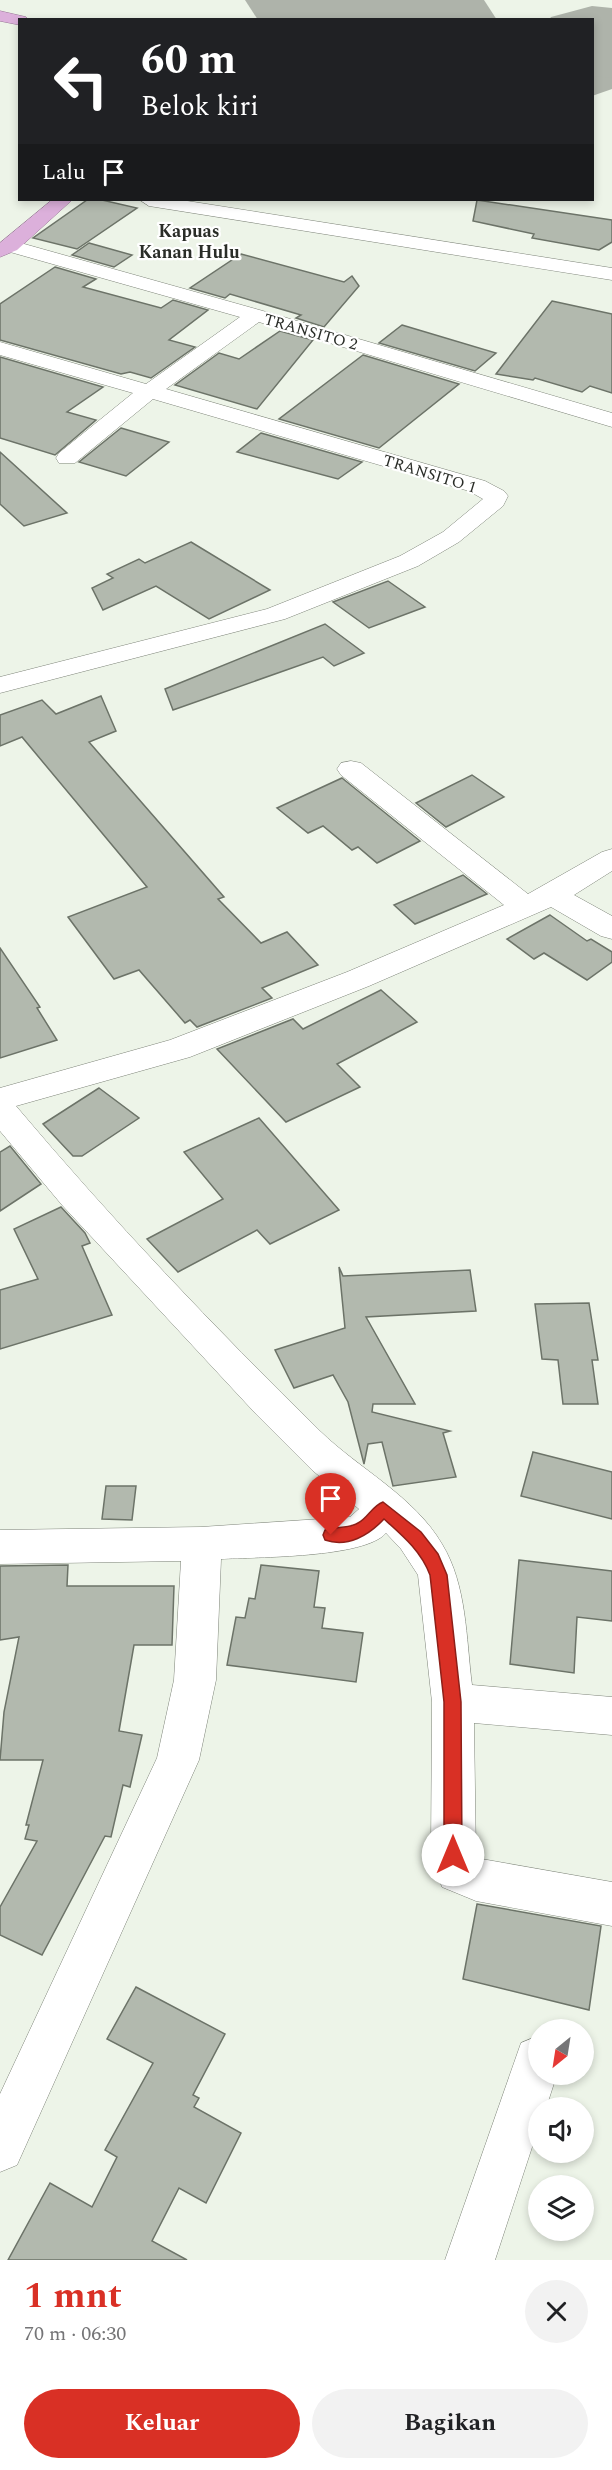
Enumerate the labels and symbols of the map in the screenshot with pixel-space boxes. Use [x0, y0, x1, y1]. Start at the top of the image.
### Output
district label: Kapuas Kanan Hulu [138, 218, 240, 266]
street label: TRANSITO 2 [261, 307, 360, 357]
street label: TRANSITO 1 [380, 448, 479, 500]
pin [305, 1473, 356, 1535]
position arrow [421, 1823, 485, 1887]
north arrow [528, 2019, 594, 2085]

